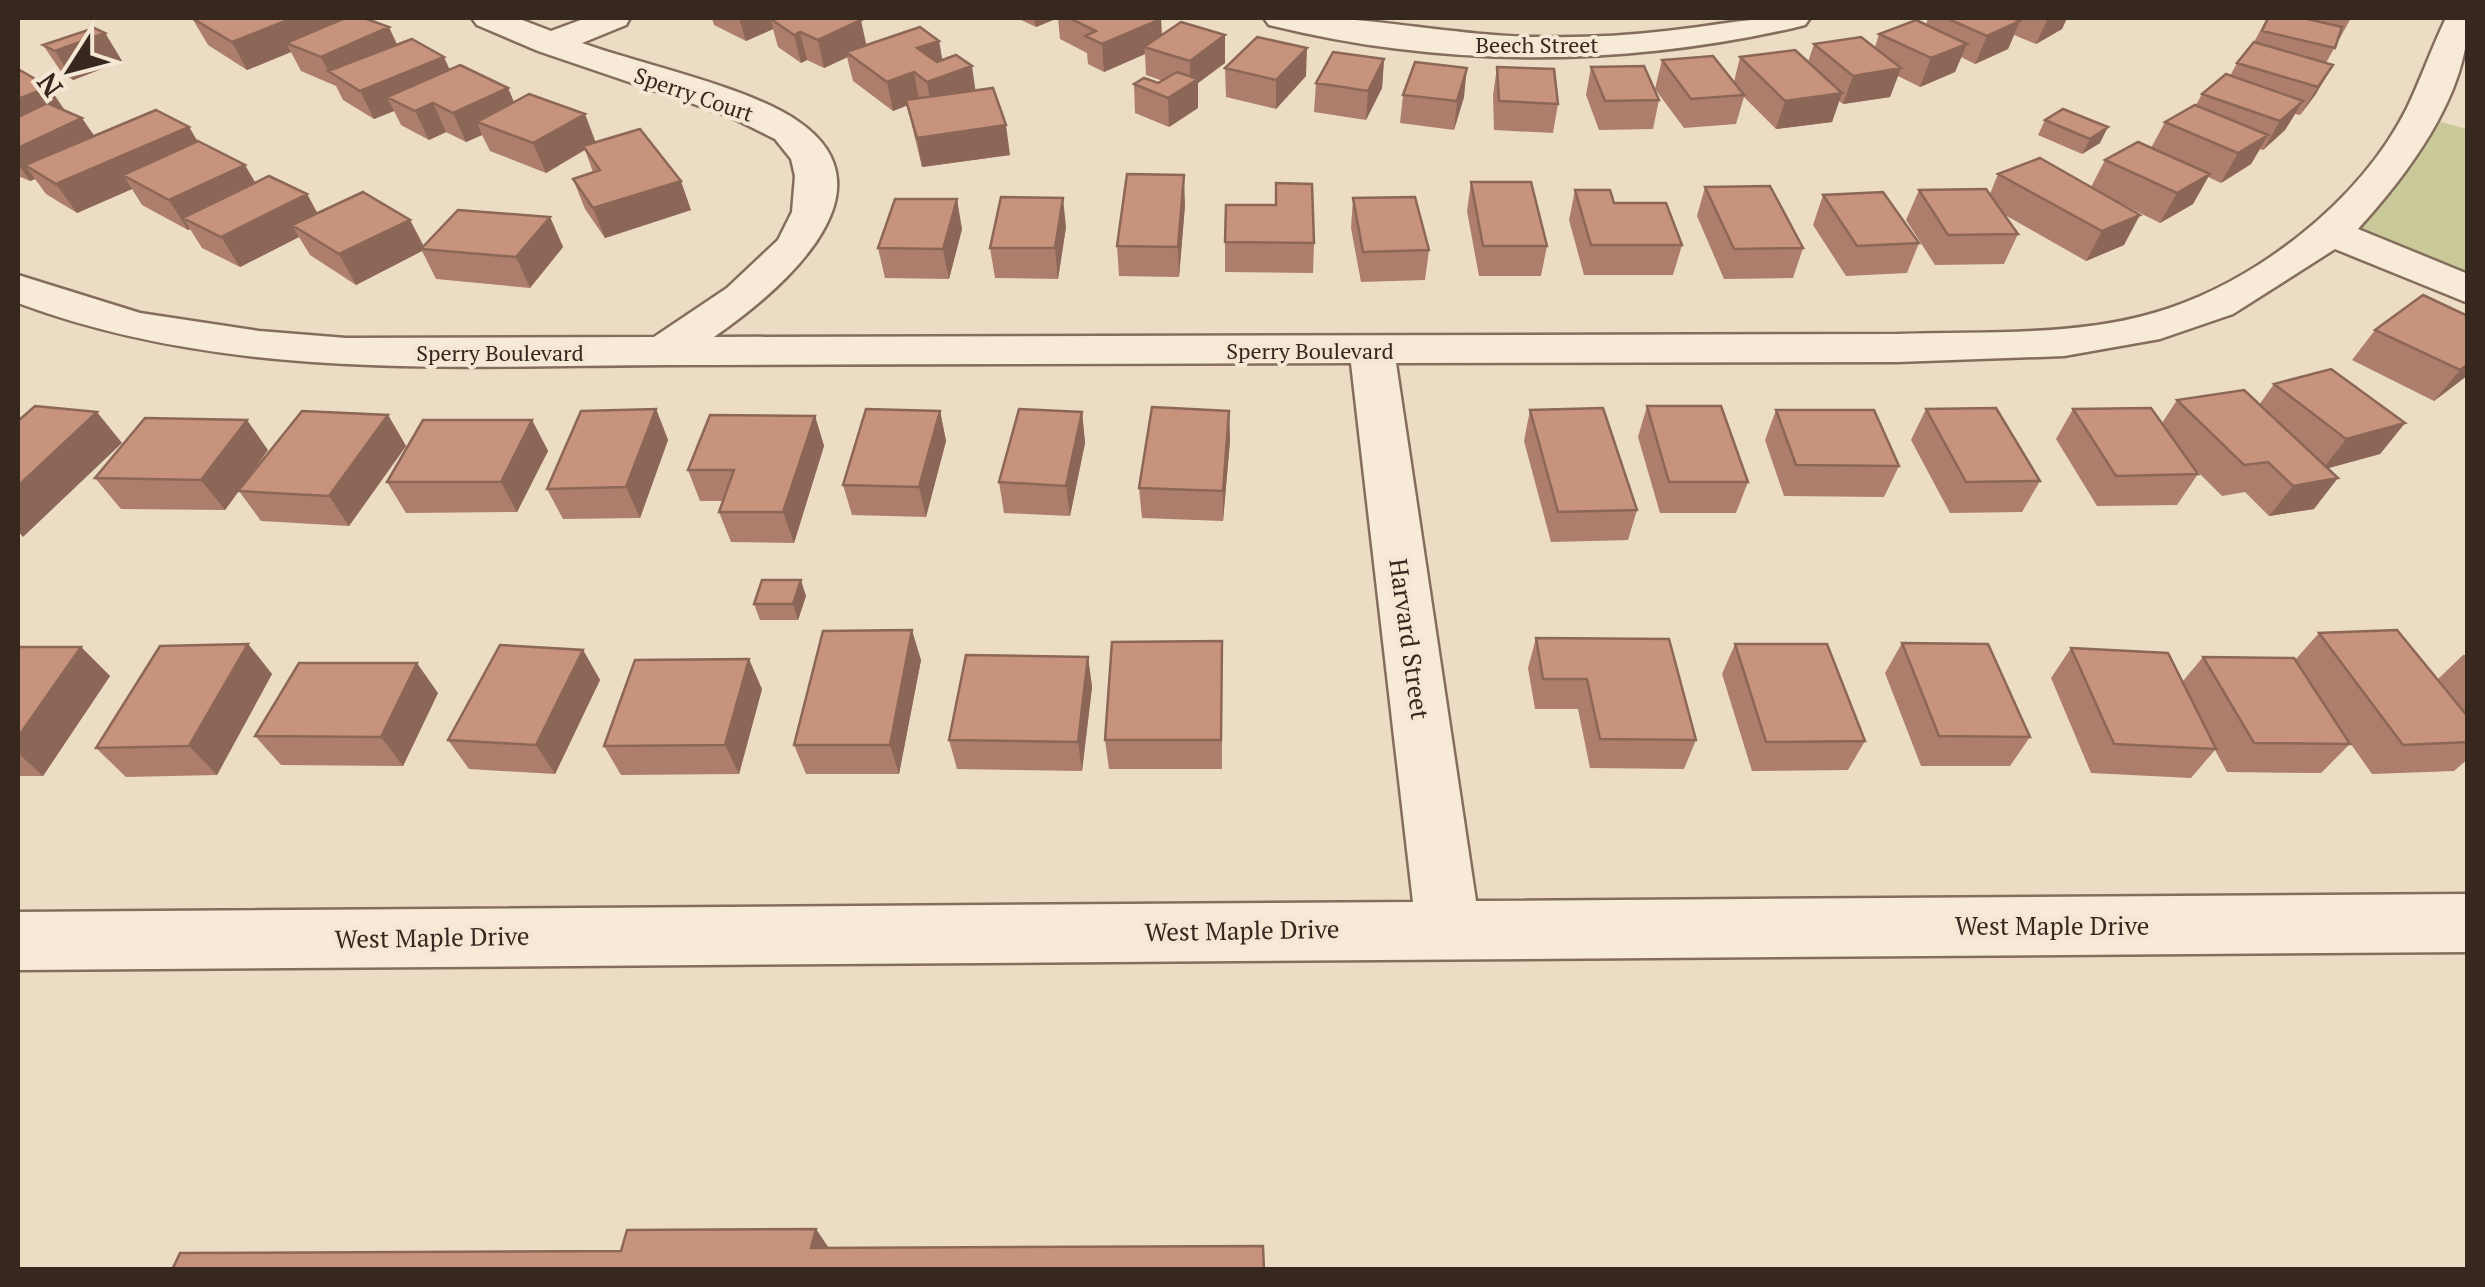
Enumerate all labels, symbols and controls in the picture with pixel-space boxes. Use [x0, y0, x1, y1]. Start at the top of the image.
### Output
north arrow [20, 20, 120, 120]
street label: Beech Street [1476, 30, 1598, 59]
street label: Sperry Court [631, 60, 757, 128]
text: N [28, 66, 71, 104]
street label: Sperry Boulevard [1226, 336, 1394, 365]
street label: Sperry Boulevard [416, 338, 584, 367]
street label: Harvard Street [1382, 556, 1438, 722]
street label: West Maple Drive [1955, 909, 2149, 942]
street label: West Maple Drive [1144, 912, 1340, 948]
street label: West Maple Drive [334, 919, 530, 955]

